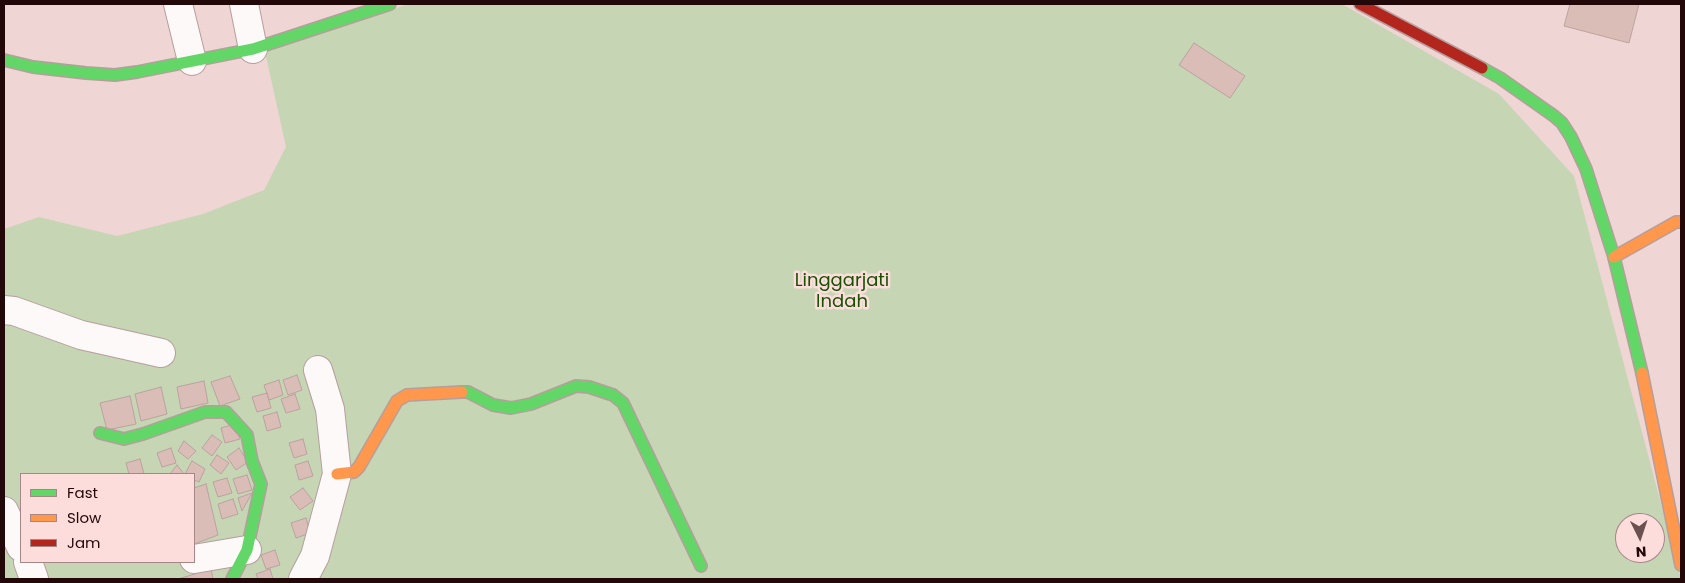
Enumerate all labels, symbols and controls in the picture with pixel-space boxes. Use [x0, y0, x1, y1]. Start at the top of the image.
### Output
park label: Linggarjati Indah [795, 270, 889, 312]
legend [20, 473, 195, 563]
text: Fast [67, 482, 98, 503]
text: Slow [67, 507, 101, 528]
north arrow [1615, 513, 1665, 563]
text: Jam [67, 532, 101, 553]
text: N [1635, 542, 1647, 562]

